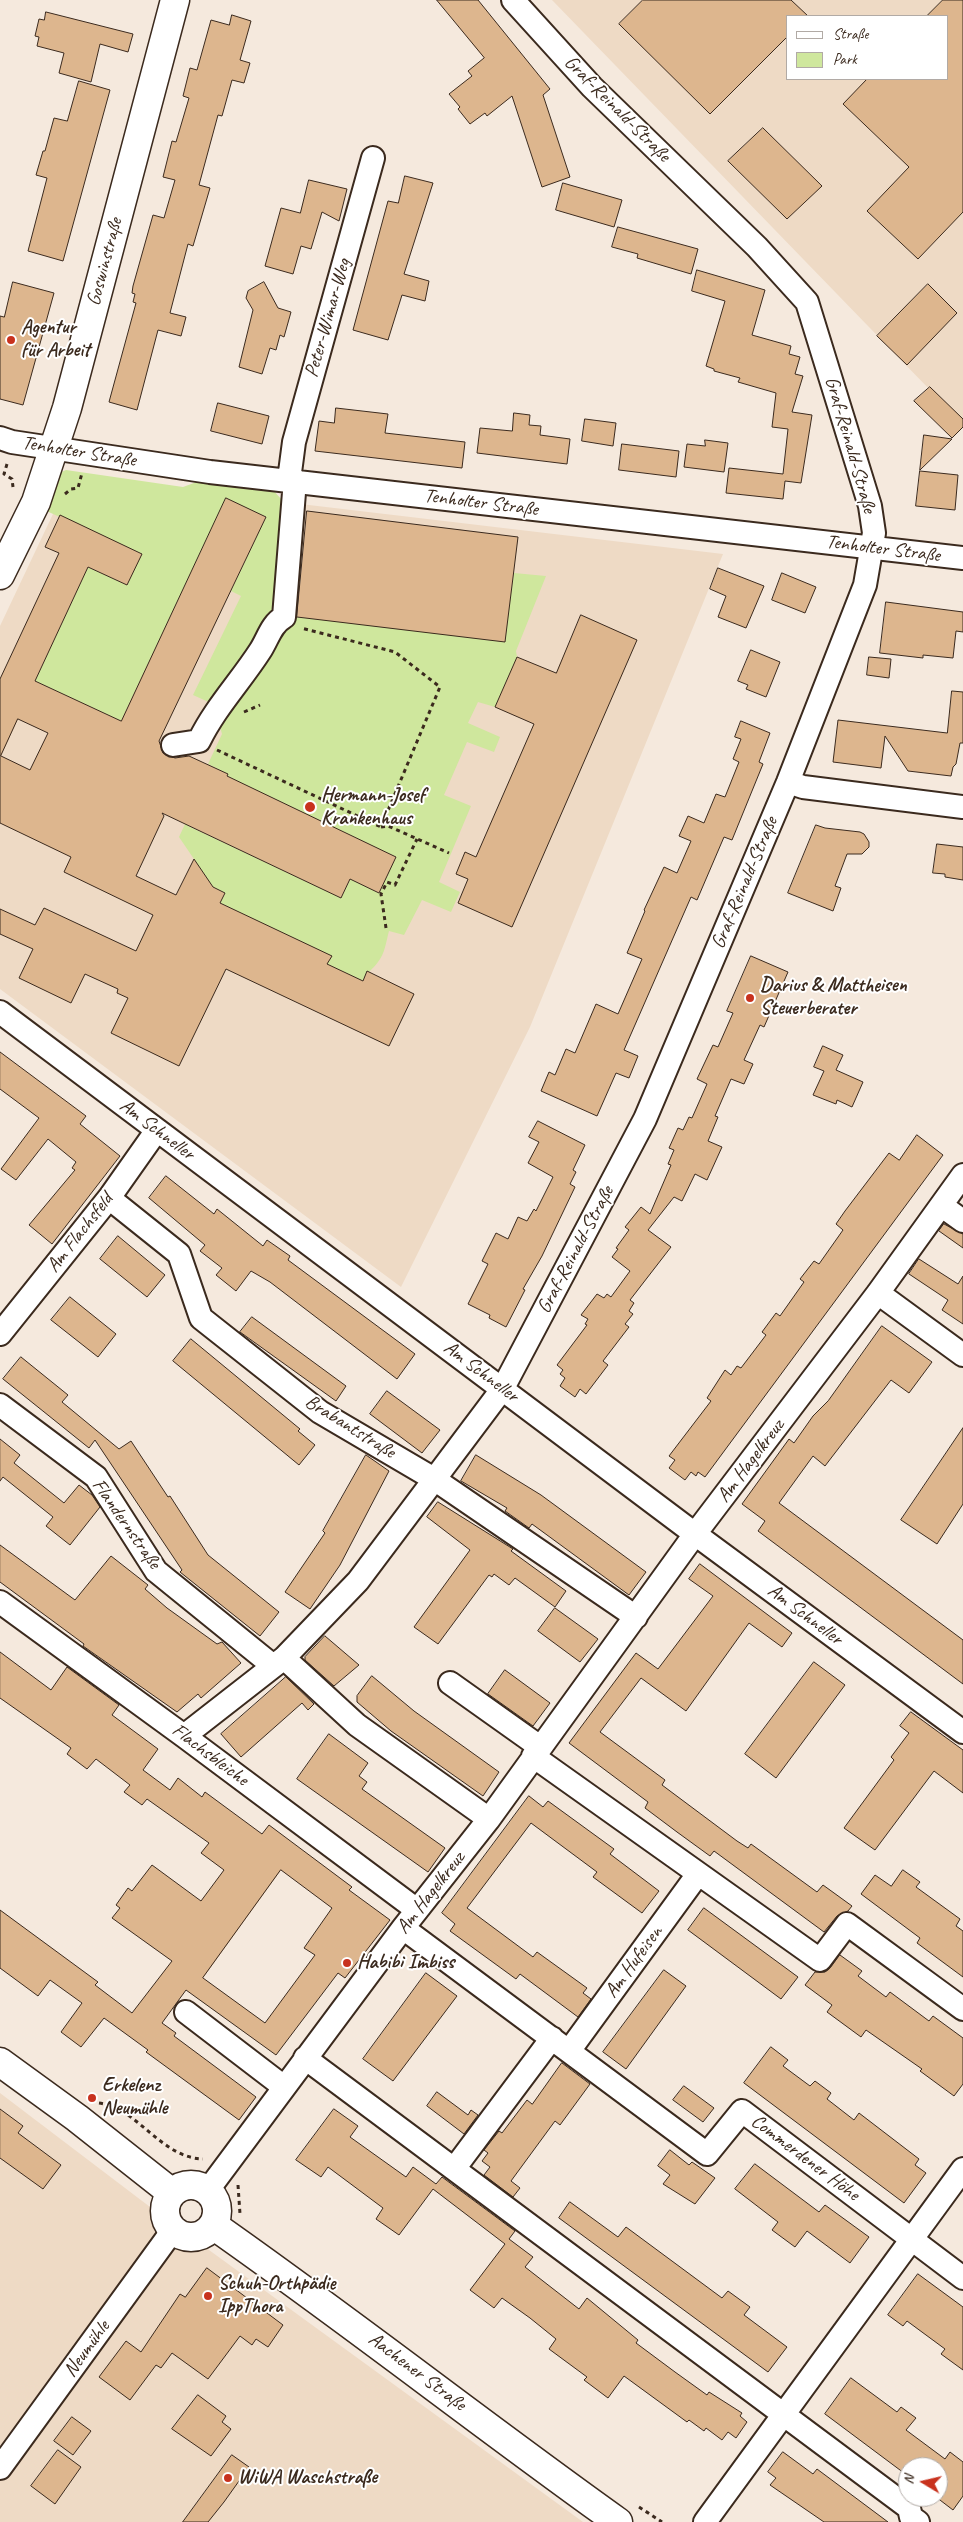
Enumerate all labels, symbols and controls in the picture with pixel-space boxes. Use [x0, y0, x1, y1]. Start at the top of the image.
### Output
legend [786, 15, 948, 80]
text: Straße [833, 25, 868, 44]
text: Park [833, 50, 857, 69]
street label: Graf-Reinald-Straße [559, 51, 675, 167]
street label: Goswinstraße [82, 215, 128, 309]
street label: Peter-Wimar-Weg [300, 256, 356, 380]
place label: Agentur für Arbeit [21, 316, 90, 363]
marker: Agentur für Arbeit [5, 334, 17, 346]
street label: Graf-Reinald-Straße [819, 374, 881, 516]
street label: Tenholter Straße [20, 431, 138, 473]
street label: Tenholter Straße [423, 484, 539, 522]
street label: Tenholter Straße [825, 530, 941, 568]
place label: Hermann-Josef Krankenhaus [321, 784, 425, 831]
marker: Hermann-Josef Krankenhaus [303, 800, 317, 814]
street label: Graf-Reinald-Straße [706, 814, 784, 952]
place label: Darius & Mattheisen Steuerberater [760, 974, 907, 1021]
marker: Darius & Mattheisen Steuerberater [744, 992, 756, 1004]
street label: Am Schneller [115, 1094, 199, 1166]
street label: Graf-Reinald-Straße [532, 1182, 620, 1318]
street label: Am Flachsfeld [42, 1189, 118, 1277]
street label: Am Schneller [439, 1336, 523, 1408]
street label: Brabantstraße [300, 1390, 400, 1464]
street label: Am Hagelkreuz [712, 1415, 790, 1507]
street label: Flandernstraße [86, 1474, 166, 1574]
street label: Am Schneller [763, 1579, 847, 1651]
street label: Flachsbleiche [167, 1718, 253, 1792]
street label: Am Hagelkreuz [391, 1847, 471, 1939]
street label: Am Hufeisen [600, 1921, 668, 2003]
place label: Habibi Imbiss [357, 1951, 454, 1975]
marker: Habibi Imbiss [341, 1957, 353, 1969]
place label: Erkelenz Neumühle [102, 2074, 167, 2121]
marker: Erkelenz Neumühle [86, 2092, 98, 2104]
street label: Commerdener Höhe [746, 2109, 864, 2207]
place label: Schuh-Orthpädie IppThora [218, 2272, 335, 2319]
marker: Schuh-Orthpädie IppThora [202, 2290, 214, 2302]
street label: Neumühle [59, 2316, 115, 2382]
street label: Aachener Straße [363, 2327, 471, 2417]
north arrow [898, 2457, 948, 2507]
place label: WiWA Waschstraße [238, 2466, 377, 2490]
marker: WiWA Waschstraße [222, 2472, 234, 2484]
text: N [900, 2474, 918, 2485]

